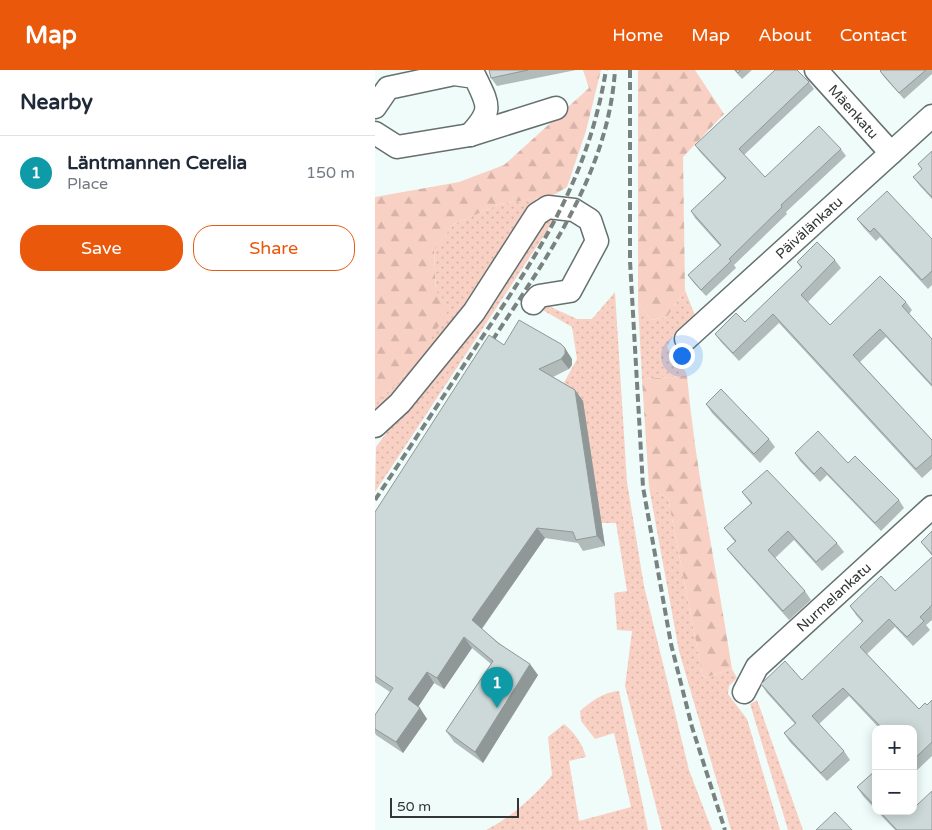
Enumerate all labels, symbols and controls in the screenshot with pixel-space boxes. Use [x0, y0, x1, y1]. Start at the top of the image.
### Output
text: Map [25, 21, 77, 50]
text: Home [612, 24, 663, 46]
text: Map [691, 24, 730, 46]
text: About [758, 24, 812, 46]
text: Contact [840, 24, 907, 46]
street label: Mäenkatu [824, 81, 882, 142]
text: Nearby [20, 90, 93, 115]
text: Läntmannen Cerelia [67, 152, 247, 174]
text: 1 [31, 163, 41, 183]
text: 150 m [306, 163, 355, 183]
text: Place [67, 174, 108, 194]
street label: Päivälänkatu [772, 193, 846, 263]
button: Save [20, 225, 183, 271]
button: Share [193, 225, 355, 271]
your location [669, 343, 695, 369]
street label: Nurmelankatu [793, 559, 875, 636]
pin: 1 [481, 667, 513, 708]
map controls [872, 725, 917, 815]
button: + [872, 725, 917, 770]
button: − [872, 770, 917, 815]
scale bar [390, 795, 519, 818]
text: 50 m [397, 798, 431, 815]

